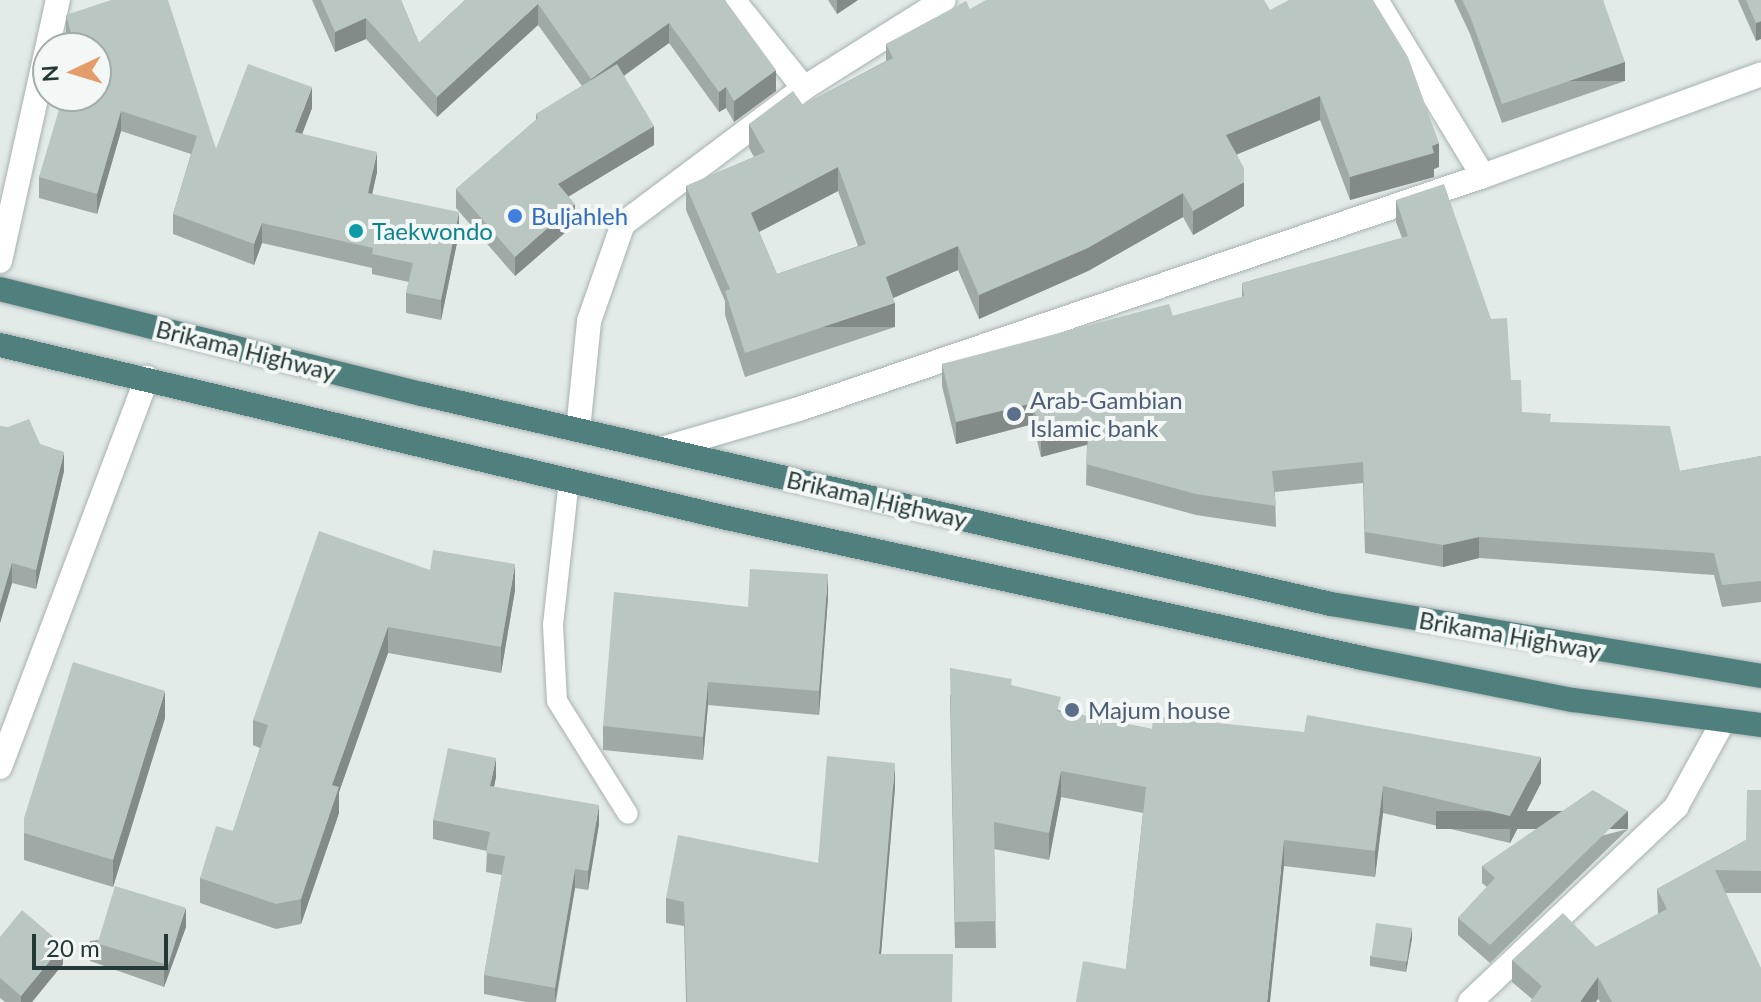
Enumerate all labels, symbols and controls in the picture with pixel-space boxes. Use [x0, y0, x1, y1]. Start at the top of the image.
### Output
north arrow [32, 32, 112, 112]
text: N [35, 64, 64, 83]
place label: Buljahleh [531, 202, 628, 230]
marker: Buljahleh [506, 207, 524, 225]
place label: Taekwondo [372, 217, 493, 245]
marker: Taekwondo [347, 222, 365, 240]
street label: Brikama Highway [153, 314, 339, 386]
place label: Arab-Gambian Islamic bank [1030, 386, 1183, 442]
marker: Arab-Gambian Islamic bank [1005, 405, 1023, 423]
street label: Brikama Highway [784, 464, 970, 534]
street label: Brikama Highway [1417, 605, 1603, 665]
place label: Majum house [1088, 696, 1230, 724]
marker: Majum house [1063, 701, 1081, 719]
scale bar [36, 918, 172, 968]
text: 20 m [46, 933, 100, 962]

